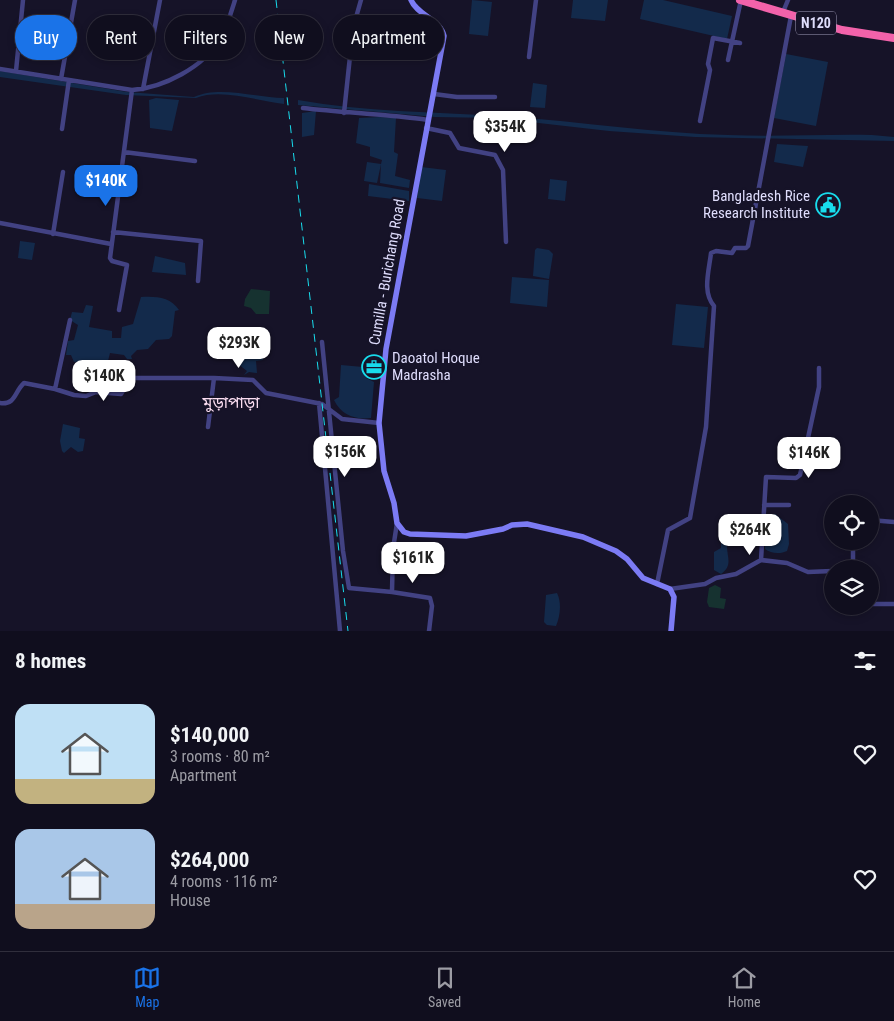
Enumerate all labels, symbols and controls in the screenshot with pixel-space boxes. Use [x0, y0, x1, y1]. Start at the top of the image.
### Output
road number: N120 [796, 12, 836, 34]
chip: Buy [15, 15, 77, 60]
chip: Rent [87, 15, 155, 60]
chip: Filters [165, 15, 245, 60]
chip: New [255, 15, 323, 60]
chip: Apartment [333, 15, 444, 60]
pin: $354K [470, 110, 540, 153]
text: $354K [484, 117, 526, 136]
pin: $140K [71, 164, 141, 207]
text: $140K [85, 171, 127, 190]
place label: Bangladesh Rice Research Institute [703, 187, 810, 222]
public building icon: Bangladesh Rice Research Institute [815, 192, 841, 218]
street label: Cumilla - Burichang Road [365, 197, 409, 347]
pin: $293K [204, 326, 274, 369]
text: $293K [218, 333, 260, 352]
place label: Daoatol Hoque Madrasha [392, 349, 480, 384]
office icon: Daoatol Hoque Madrasha [361, 354, 387, 380]
pin: $140K [69, 360, 139, 402]
text: $140K [83, 366, 125, 385]
district label: মুড়াপাড়া [202, 393, 260, 412]
pin: $156K [310, 436, 380, 478]
pin: $146K [774, 436, 844, 479]
text: $156K [324, 442, 366, 461]
text: $146K [788, 443, 830, 462]
map controls [824, 495, 879, 615]
button: locate [824, 495, 879, 550]
pin: $264K [715, 514, 785, 556]
text: $264K [729, 520, 771, 539]
pin: $161K [378, 542, 448, 584]
text: $161K [392, 548, 434, 567]
button: layers [824, 560, 879, 615]
icon: filters [851, 647, 879, 675]
text: 8 homes [15, 649, 86, 673]
text: $140,000 [170, 723, 249, 747]
icon: home [55, 724, 115, 784]
icon: heart [851, 740, 879, 768]
text: 3 rooms · 80 m² [170, 747, 270, 766]
text: Apartment [170, 766, 237, 785]
text: $264,000 [170, 848, 249, 872]
icon: home [55, 849, 115, 909]
icon: heart [851, 865, 879, 893]
text: 4 rooms · 116 m² [170, 872, 278, 891]
text: House [170, 891, 210, 910]
tab: Map [133, 964, 161, 1010]
tab: Saved [428, 964, 461, 1010]
tab: Home [728, 964, 761, 1010]

